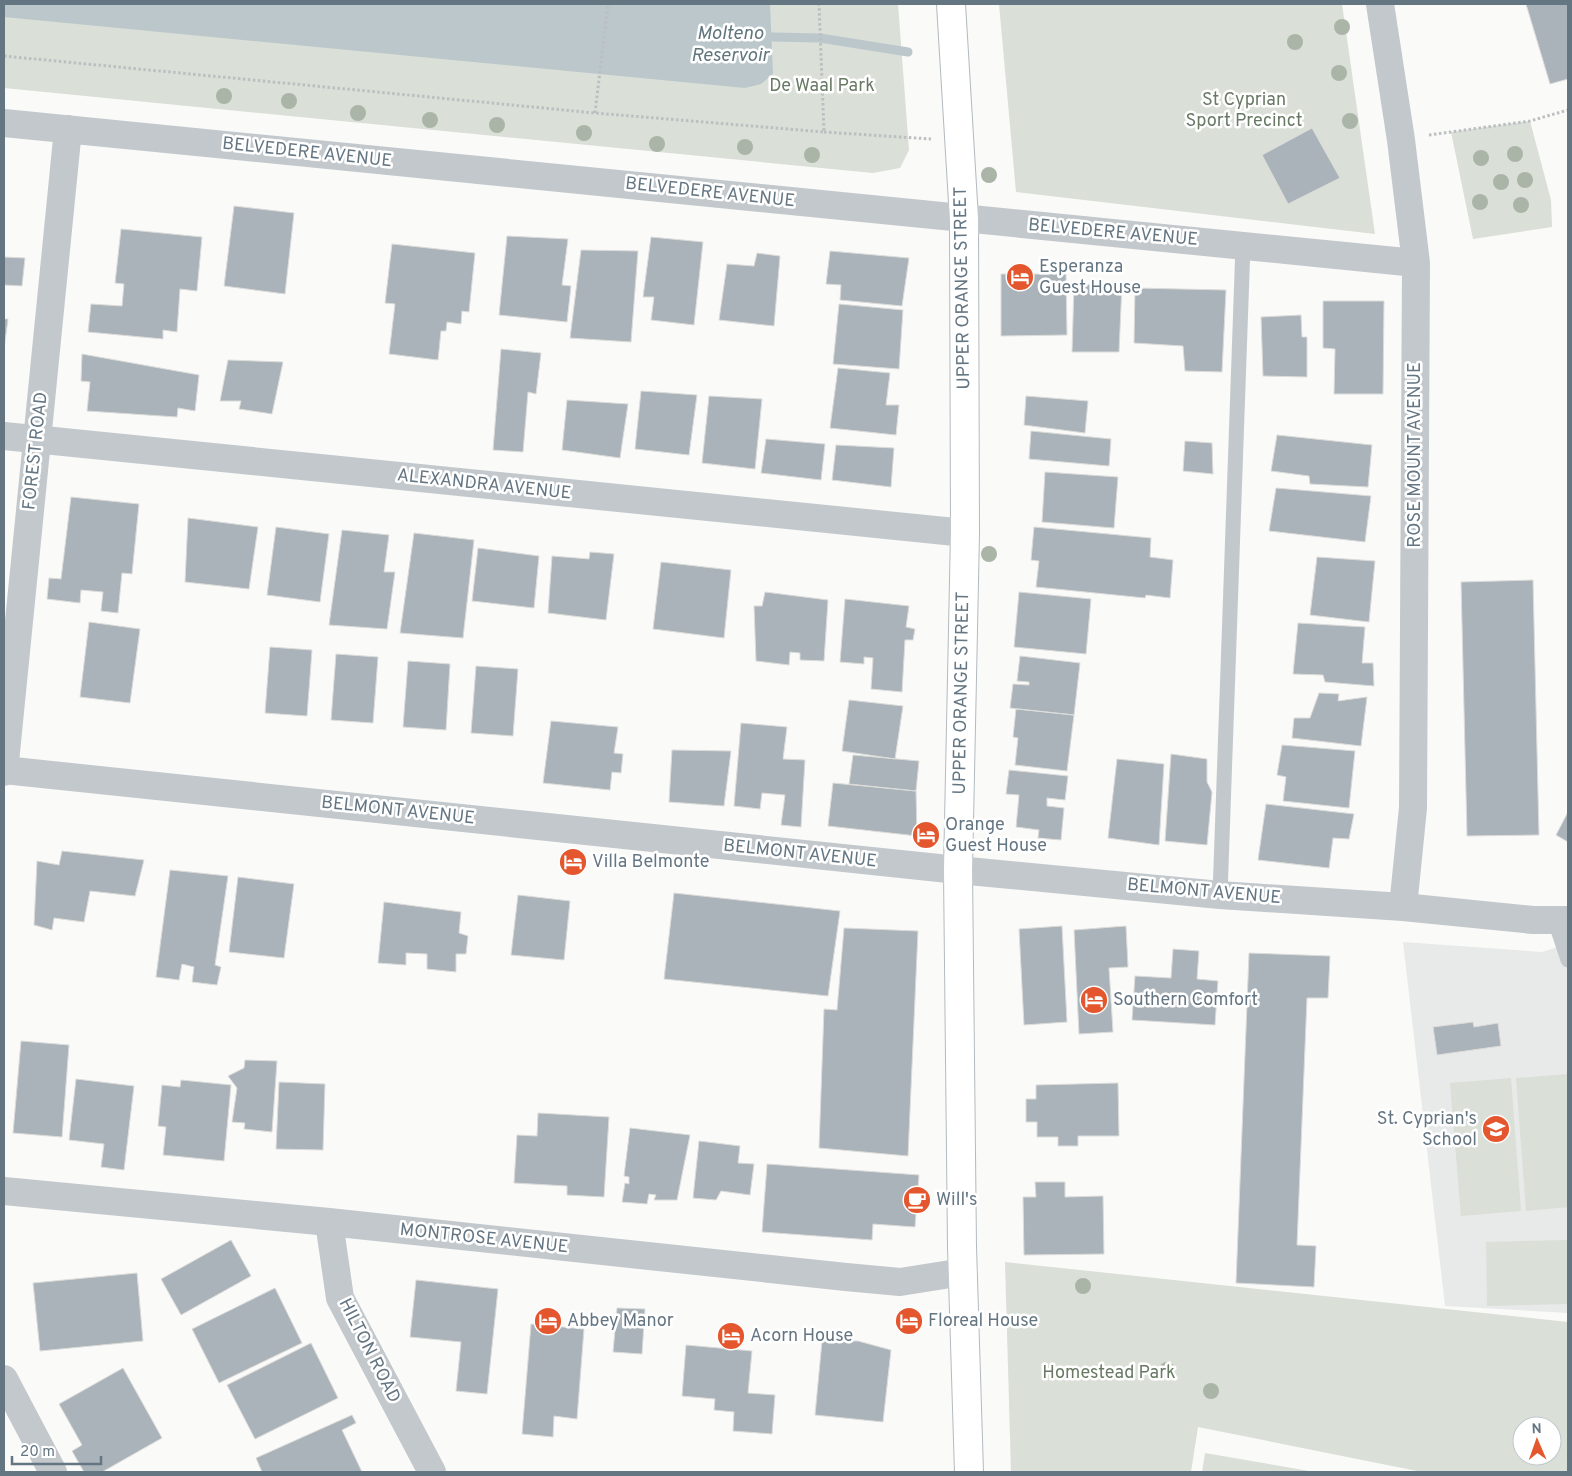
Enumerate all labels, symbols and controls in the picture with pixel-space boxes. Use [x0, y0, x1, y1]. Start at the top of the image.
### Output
water label: Molteno Reservoir [691, 22, 771, 68]
park label: De Waal Park [769, 75, 875, 98]
park label: St Cyprian Sport Precinct [1185, 89, 1303, 133]
street label: BELVEDERE AVENUE [221, 133, 393, 173]
street label: BELVEDERE AVENUE [624, 173, 796, 213]
street label: UPPER ORANGE STREET [950, 186, 976, 390]
street label: BELVEDERE AVENUE [1027, 214, 1199, 252]
place label: Esperanza Guest House [1039, 256, 1141, 300]
hotel icon: Esperanza Guest House [1005, 262, 1035, 292]
street label: ROSE MOUNT AVENUE [1404, 362, 1427, 548]
street label: FOREST ROAD [18, 391, 54, 511]
street label: ALEXANDRA AVENUE [396, 464, 572, 506]
street label: UPPER ORANGE STREET [949, 591, 975, 795]
street label: BELMONT AVENUE [320, 791, 476, 831]
place label: Orange Guest House [945, 814, 1047, 858]
hotel icon: Orange Guest House [911, 820, 941, 850]
street label: BELMONT AVENUE [722, 834, 878, 874]
hotel icon: Villa Belmonte [558, 847, 588, 877]
place label: Villa Belmonte [592, 851, 709, 874]
street label: BELMONT AVENUE [1126, 874, 1282, 910]
hotel icon: Southern Comfort [1079, 985, 1109, 1015]
place label: Southern Comfort [1113, 989, 1258, 1012]
place label: St. Cyprian's School [1377, 1108, 1477, 1152]
school or university icon: St. Cyprian's School [1481, 1114, 1511, 1144]
cafe icon: Will's [902, 1185, 932, 1215]
place label: Will's [936, 1189, 977, 1212]
street label: MONTROSE AVENUE [399, 1219, 569, 1259]
street label: HILTON ROAD [333, 1295, 405, 1407]
hotel icon: Abbey Manor [533, 1306, 563, 1336]
hotel icon: Floreal House [894, 1306, 924, 1336]
place label: Abbey Manor [567, 1310, 674, 1333]
place label: Floreal House [928, 1310, 1038, 1333]
hotel icon: Acorn House [716, 1321, 746, 1351]
place label: Acorn House [750, 1325, 853, 1348]
park label: Homestead Park [1042, 1362, 1176, 1385]
north arrow [1512, 1416, 1562, 1466]
text: N [1531, 1421, 1542, 1438]
scale bar [12, 1434, 101, 1466]
text: 20 m [20, 1443, 55, 1462]

